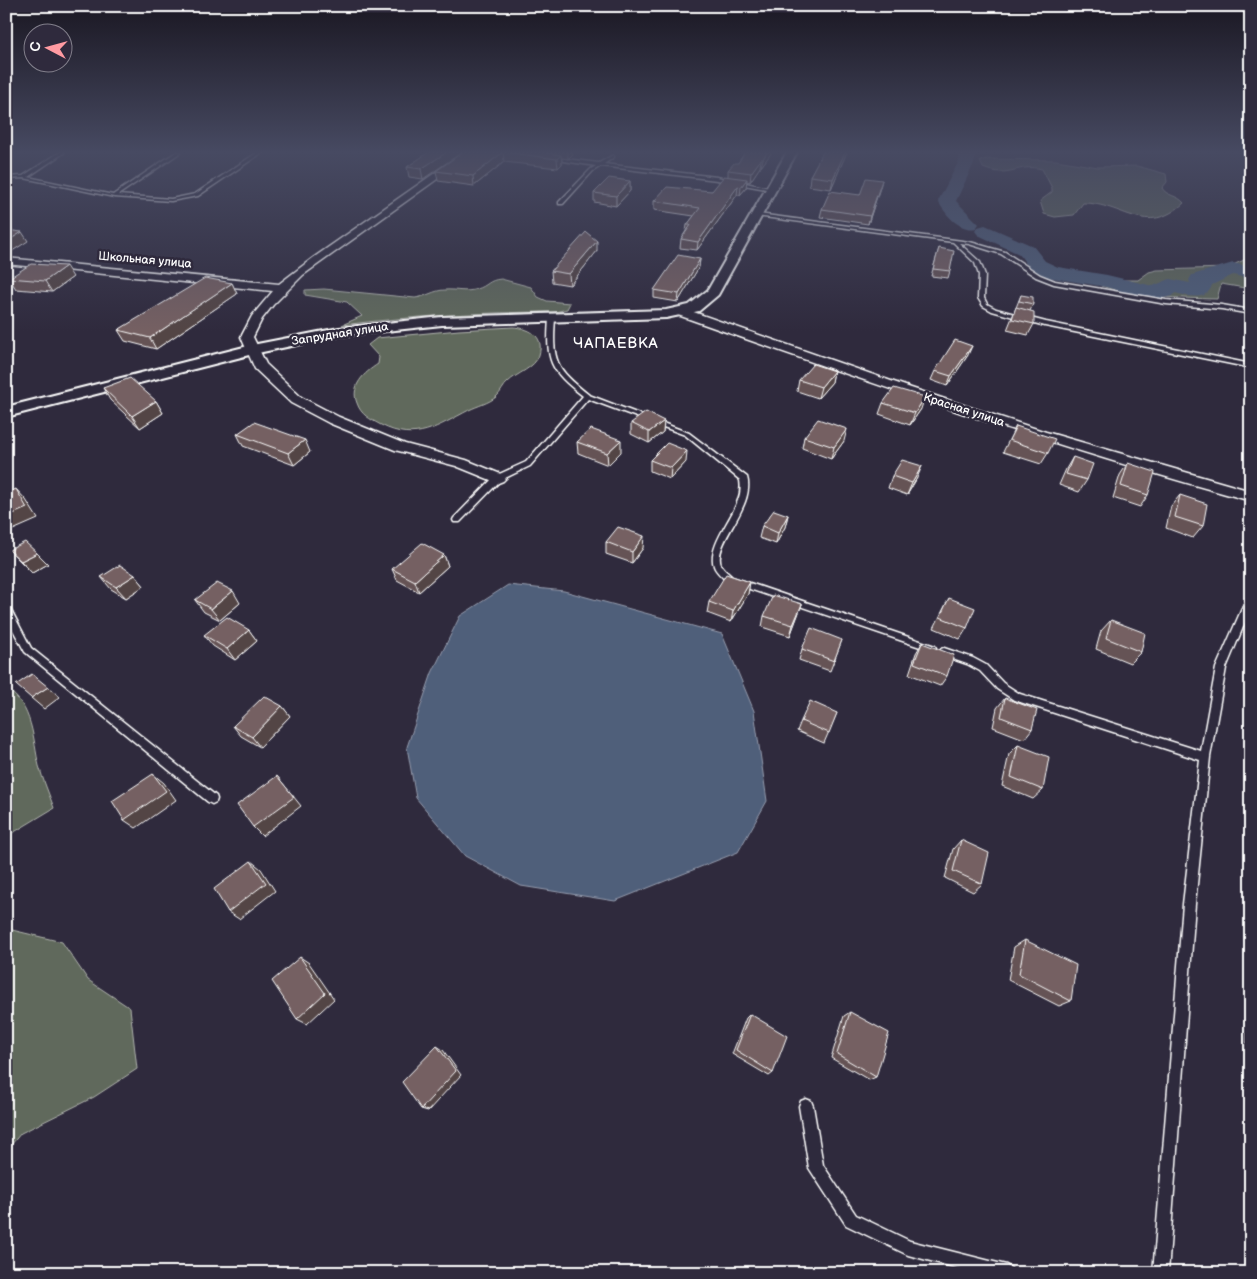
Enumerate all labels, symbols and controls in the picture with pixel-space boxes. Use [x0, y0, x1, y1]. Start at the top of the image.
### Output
north arrow [22, 22, 72, 72]
text: С [27, 41, 45, 52]
street label: Школьная улица [98, 248, 192, 272]
street label: Запрудная улица [291, 319, 389, 349]
district label: ЧАПАЕВКА [573, 334, 659, 353]
street label: Красная улица [922, 390, 1006, 430]

